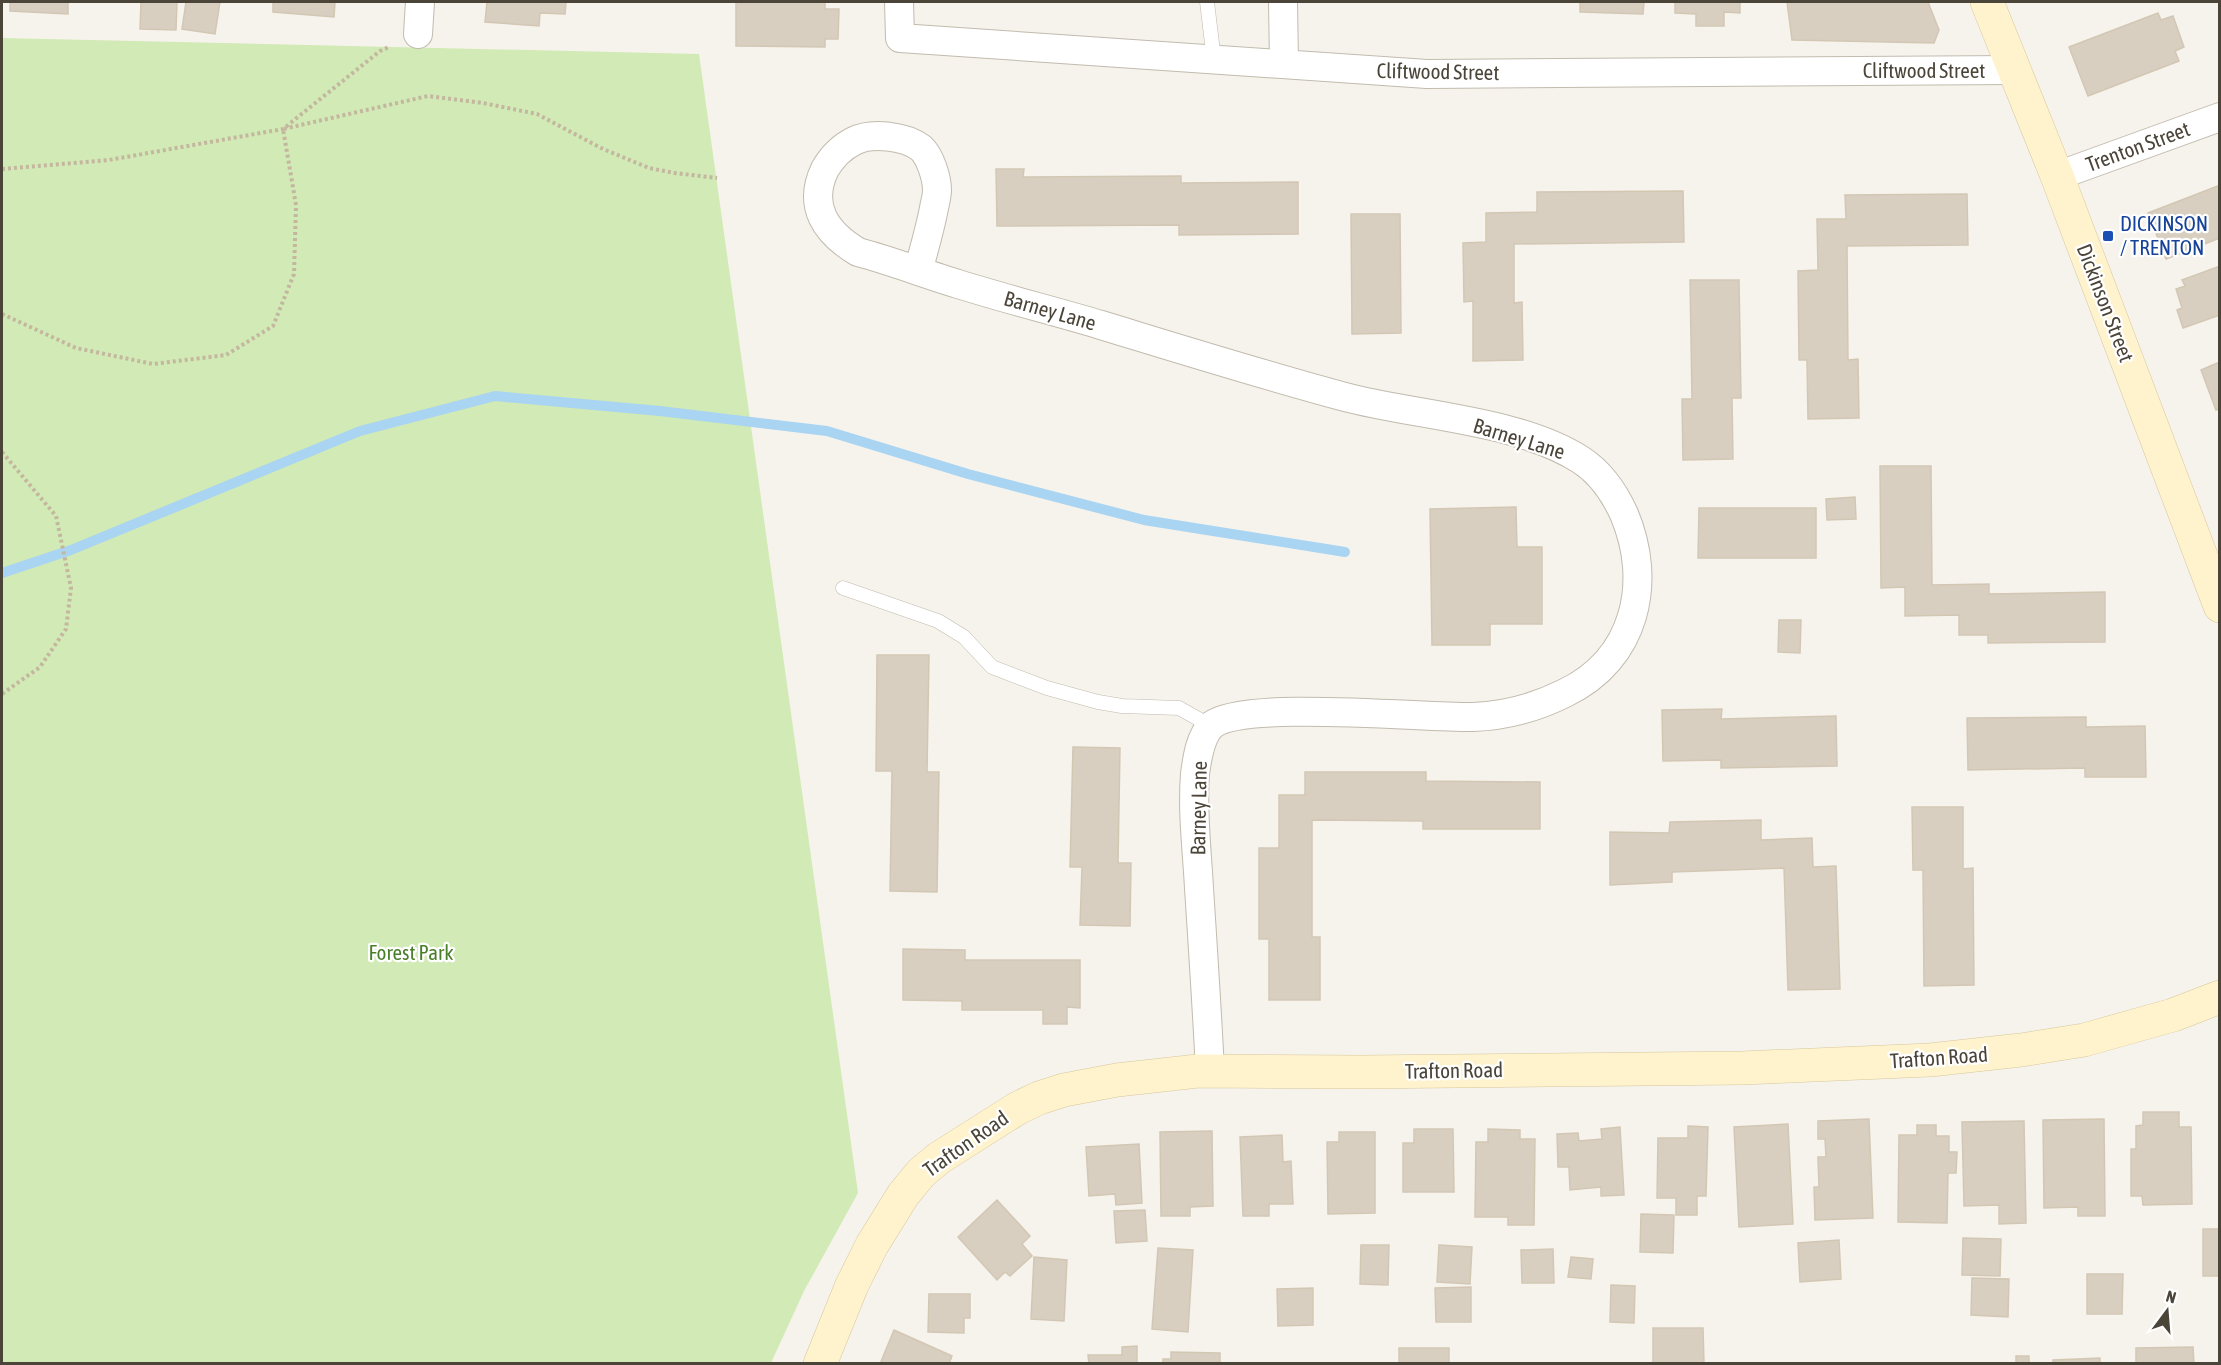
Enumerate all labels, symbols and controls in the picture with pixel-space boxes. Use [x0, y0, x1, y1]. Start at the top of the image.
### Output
street label: Cliftwood Street [1376, 58, 1500, 84]
street label: Cliftwood Street [1863, 58, 1985, 82]
street label: Trenton Street [2082, 116, 2193, 176]
place label: DICKINSON / TRENTON [2120, 211, 2208, 259]
marker: DICKINSON / TRENTON [2101, 229, 2115, 243]
street label: Dickinson Street [2072, 240, 2139, 365]
street label: Barney Lane [1002, 285, 1099, 335]
street label: Barney Lane [1471, 413, 1568, 463]
street label: Barney Lane [1185, 760, 1211, 855]
park label: Forest Park [368, 940, 454, 964]
street label: Trafton Road [1889, 1042, 1989, 1072]
street label: Trafton Road [1405, 1057, 1503, 1083]
street label: Trafton Road [918, 1105, 1013, 1181]
north arrow [2137, 1281, 2197, 1341]
text: N [2164, 1287, 2178, 1307]

